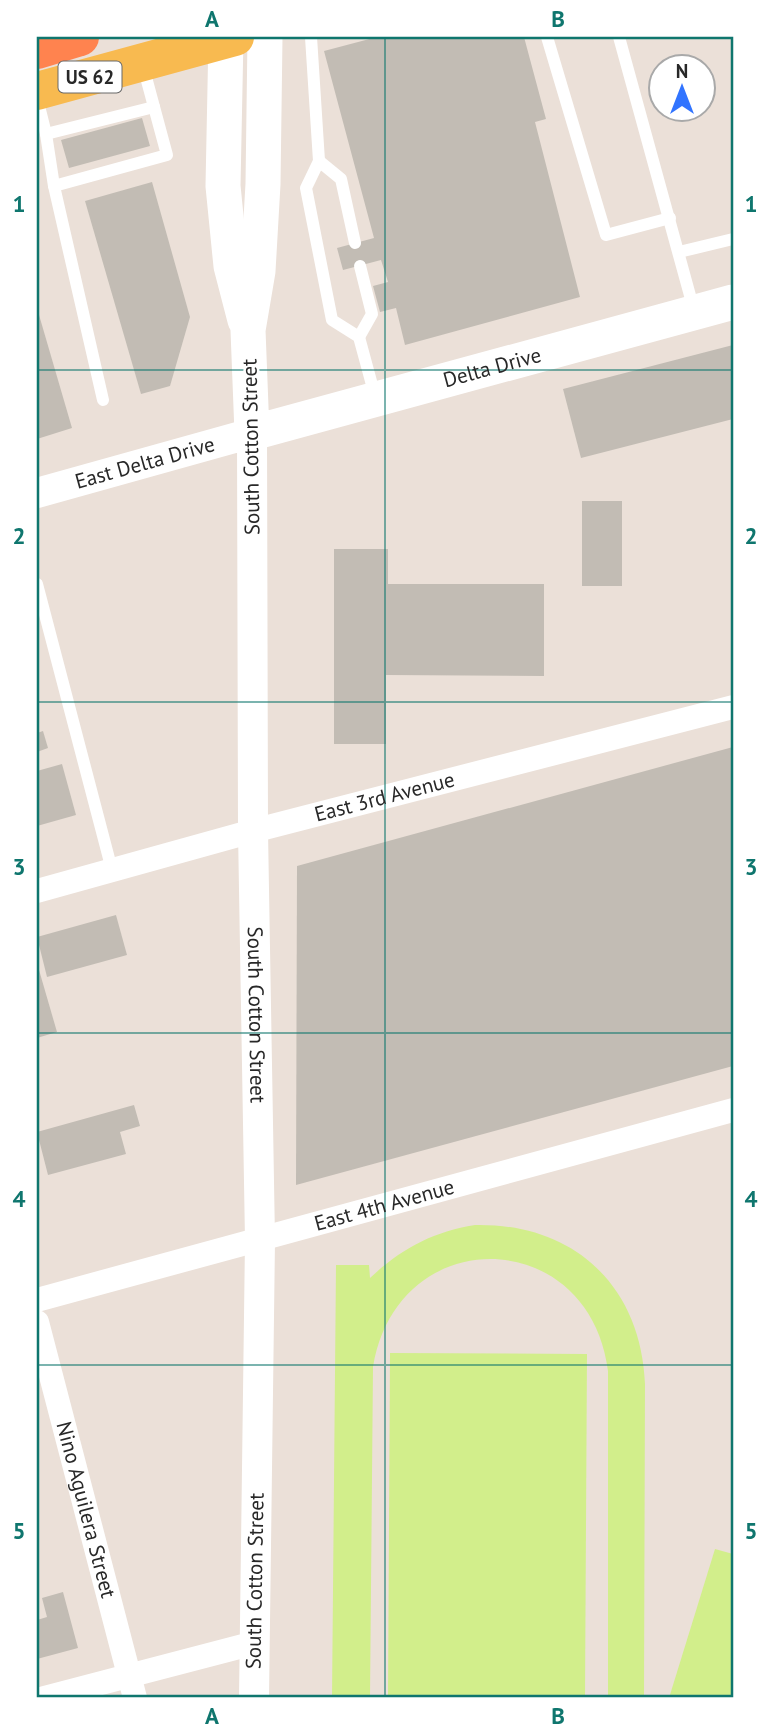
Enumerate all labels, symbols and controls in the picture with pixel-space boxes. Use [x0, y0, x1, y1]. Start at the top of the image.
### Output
text: A [205, 4, 219, 33]
text: B [551, 4, 565, 33]
north arrow [648, 52, 718, 122]
text: N [676, 59, 688, 83]
road number: US 62 [58, 61, 122, 92]
text: 1 [12, 189, 26, 218]
text: 1 [744, 189, 758, 218]
street label: Delta Drive [440, 341, 544, 393]
street label: South Cotton Street [235, 359, 266, 535]
street label: East Delta Drive [72, 430, 218, 495]
text: 2 [12, 521, 26, 550]
text: 2 [744, 521, 758, 550]
street label: East 3rd Avenue [311, 765, 457, 828]
text: 3 [12, 852, 26, 881]
text: 3 [744, 852, 758, 881]
street label: South Cotton Street [242, 926, 272, 1103]
street label: East 4th Avenue [311, 1173, 457, 1237]
text: 4 [12, 1184, 26, 1213]
text: 4 [744, 1184, 758, 1213]
street label: Nino Aguilera Street [50, 1418, 122, 1601]
street label: South Cotton Street [239, 1493, 270, 1669]
text: 5 [12, 1516, 26, 1545]
text: 5 [744, 1516, 758, 1545]
text: A [205, 1701, 219, 1730]
text: B [551, 1701, 565, 1730]

